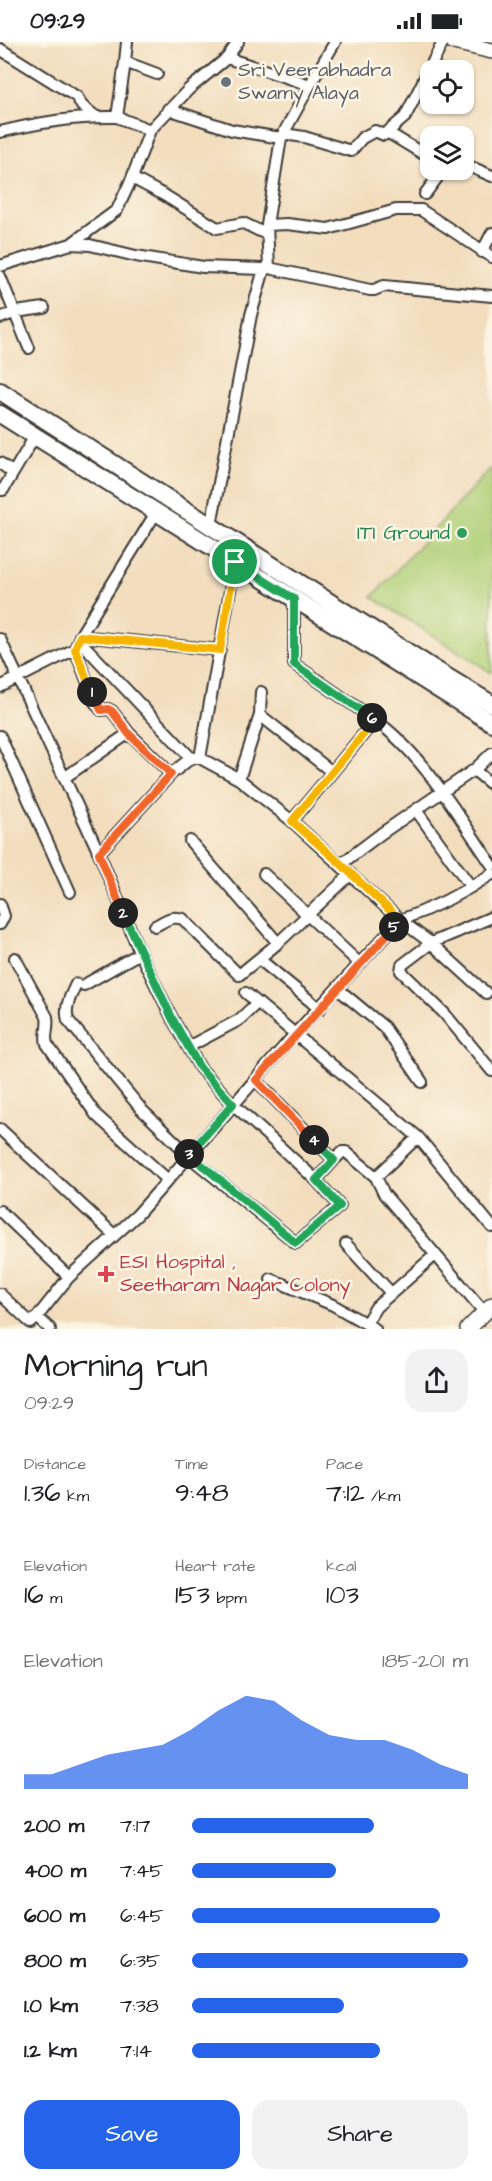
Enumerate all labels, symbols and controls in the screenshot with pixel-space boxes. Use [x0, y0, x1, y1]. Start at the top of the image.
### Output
text: 09:29 [30, 6, 85, 37]
place label: Sri Veerabhadra Swamy Alaya [238, 56, 391, 108]
map controls [420, 60, 474, 180]
button: locate [420, 60, 474, 114]
marker: Sri Veerabhadra Swamy Alaya [219, 75, 233, 89]
button: layers [420, 126, 474, 180]
place label: ITI Ground [357, 519, 450, 547]
marker: ITI Ground [455, 526, 469, 540]
pin [209, 536, 260, 587]
icon: arrive [218, 545, 251, 578]
pin: 1 [77, 677, 107, 707]
text: 1 [91, 681, 93, 703]
pin: 6 [357, 703, 387, 733]
text: 6 [367, 707, 377, 729]
pin: 2 [108, 898, 138, 928]
text: 2 [118, 902, 128, 924]
pin: 5 [379, 912, 409, 942]
text: 5 [388, 916, 400, 938]
pin: 4 [299, 1125, 329, 1155]
text: 4 [309, 1129, 319, 1151]
pin: 3 [174, 1139, 204, 1169]
text: 3 [185, 1143, 193, 1165]
place label: ESI Hospital , Seetharam Nagar Colony [120, 1248, 350, 1300]
marker: ESI Hospital , Seetharam Nagar Colony [97, 1265, 115, 1283]
text: Morning run [24, 1343, 208, 1389]
button: share [405, 1349, 468, 1412]
text: 09:29 [24, 1389, 74, 1417]
text: Distance [24, 1453, 86, 1475]
text: Time [175, 1453, 209, 1475]
text: Pace [326, 1453, 363, 1475]
text: 1.36 [24, 1475, 61, 1511]
text: 9:48 [175, 1475, 229, 1511]
text: 7:12 [326, 1475, 365, 1511]
text: km [61, 1485, 89, 1507]
text: /km [365, 1485, 401, 1507]
text: Elevation [24, 1555, 87, 1577]
text: Heart rate [175, 1555, 255, 1577]
text: kcal [326, 1555, 357, 1577]
text: 16 [24, 1577, 44, 1613]
text: 153 [175, 1577, 210, 1613]
text: 103 [326, 1577, 359, 1613]
text: m [44, 1587, 63, 1609]
text: bpm [210, 1587, 247, 1609]
text: Elevation [24, 1647, 103, 1675]
text: 185–201 m [382, 1647, 468, 1675]
text: 200 m [24, 1812, 84, 1840]
text: 7:17 [120, 1812, 151, 1840]
text: 400 m [24, 1857, 86, 1885]
text: 7:45 [120, 1857, 163, 1885]
text: 600 m [24, 1902, 85, 1930]
text: 6:45 [120, 1902, 164, 1930]
text: 800 m [24, 1947, 86, 1975]
text: 6:35 [120, 1947, 160, 1975]
text: 1.0 km [24, 1992, 78, 2020]
text: 7:38 [120, 1992, 159, 2020]
text: 1.2 km [24, 2037, 77, 2065]
text: 7:14 [120, 2037, 152, 2065]
button: Save [24, 2100, 240, 2169]
button: Share [252, 2100, 468, 2169]

